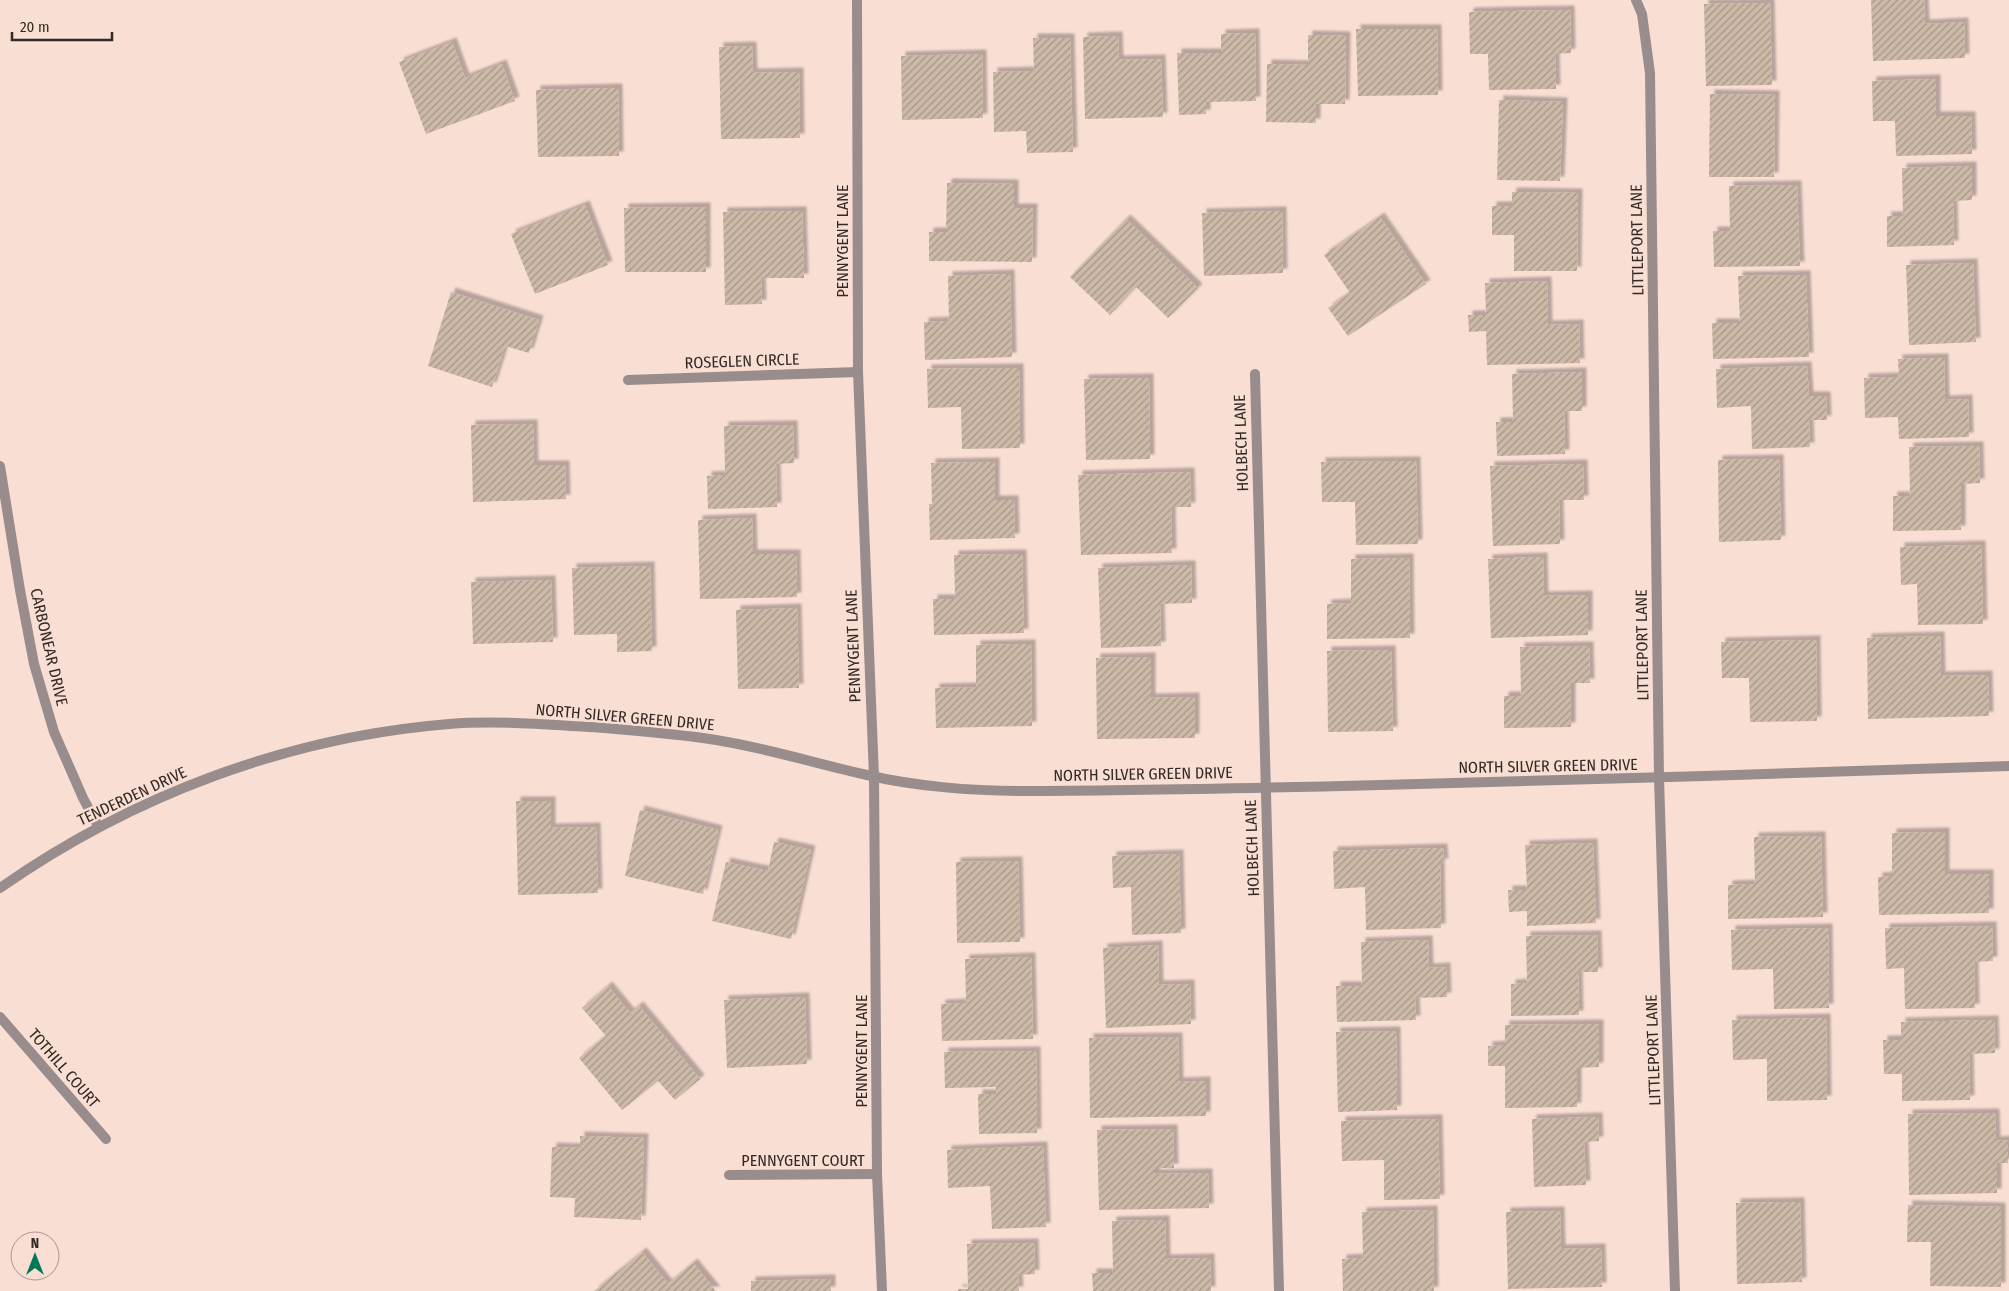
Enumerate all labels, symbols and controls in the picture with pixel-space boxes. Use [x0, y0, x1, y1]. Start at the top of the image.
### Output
scale bar [12, 10, 112, 42]
text: 20 m [20, 18, 50, 36]
street label: PENNYGENT LANE [833, 184, 852, 298]
street label: LITTLEPORT LANE [1627, 184, 1647, 296]
street label: ROSEGLEN CIRCLE [684, 350, 800, 372]
street label: HOLBECH LANE [1230, 394, 1252, 492]
street label: CARBONEAR DRIVE [26, 586, 72, 708]
street label: PENNYGENT LANE [842, 589, 864, 703]
street label: LITTLEPORT LANE [1632, 589, 1652, 701]
street label: NORTH SILVER GREEN DRIVE [535, 700, 715, 734]
street label: NORTH SILVER GREEN DRIVE [1458, 755, 1638, 777]
street label: TENDERDEN DRIVE [74, 762, 190, 830]
street label: NORTH SILVER GREEN DRIVE [1053, 763, 1233, 785]
street label: HOLBECH LANE [1241, 799, 1263, 897]
street label: PENNYGENT LANE [852, 994, 871, 1108]
street label: LITTLEPORT LANE [1642, 994, 1664, 1106]
street label: TOTHILL COURT [24, 1025, 104, 1112]
street label: PENNYGENT COURT [741, 1151, 865, 1170]
north arrow [10, 1231, 60, 1281]
text: N [31, 1235, 39, 1252]

